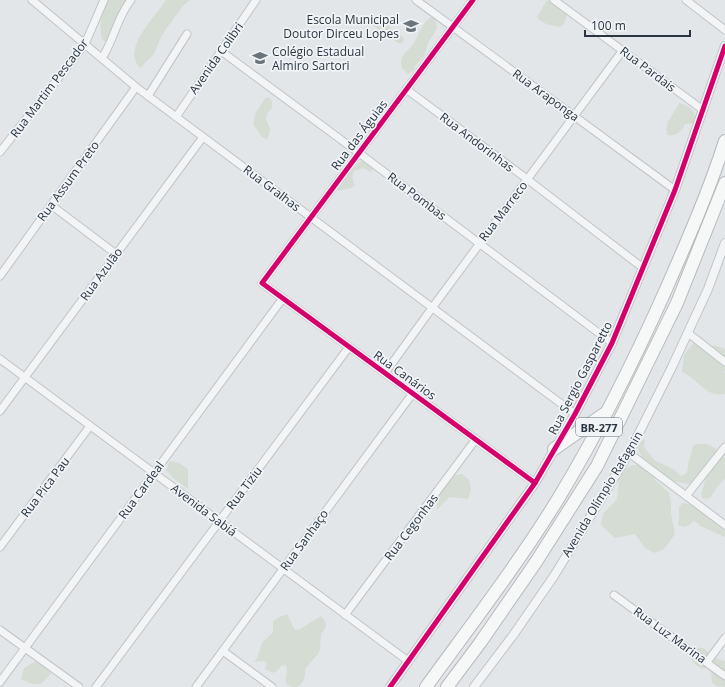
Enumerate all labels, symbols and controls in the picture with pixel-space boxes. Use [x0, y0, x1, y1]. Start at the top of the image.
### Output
place label: Escola Municipal Doutor Dirceu Lopes [283, 11, 399, 42]
scale bar [585, 12, 690, 38]
school or university icon: Escola Municipal Doutor Dirceu Lopes [402, 17, 420, 35]
text: 100 m [591, 17, 626, 34]
street label: Avenida Colibri [185, 19, 247, 97]
street label: Rua Martim Pescador [6, 35, 92, 141]
street label: Rua Pardais [616, 42, 680, 96]
place label: Colégio Estadual Almiro Sartori [272, 43, 364, 74]
school or university icon: Colégio Estadual Almiro Sartori [251, 49, 269, 67]
street label: Rua Araponga [509, 65, 583, 125]
street label: Rua das Águias [327, 96, 391, 174]
street label: Rua Andorinhas [436, 108, 518, 176]
street label: Rua Assum Preto [33, 137, 103, 225]
street label: Rua Gralhas [240, 161, 304, 215]
street label: Rua Pombas [384, 168, 450, 224]
street label: Rua Marreco [475, 177, 531, 245]
street label: Rua Azulão [76, 244, 126, 304]
street label: Rua Sergio Gasparetto [544, 318, 616, 438]
street label: Rua Canários [370, 346, 440, 404]
road number: BR-277 [576, 418, 622, 436]
street label: Avenida Olímpio Rafagnin [558, 428, 646, 560]
street label: Rua Pica Pau [17, 453, 73, 521]
street label: Rua Cardeal [114, 458, 168, 522]
street label: Rua Tiziu [222, 463, 266, 513]
street label: Avenida Sabiá [168, 480, 240, 540]
street label: Rua Cegonhas [380, 490, 442, 564]
street label: Rua Sanhaço [276, 506, 332, 574]
street label: Rua Luz Marina [630, 603, 710, 667]

